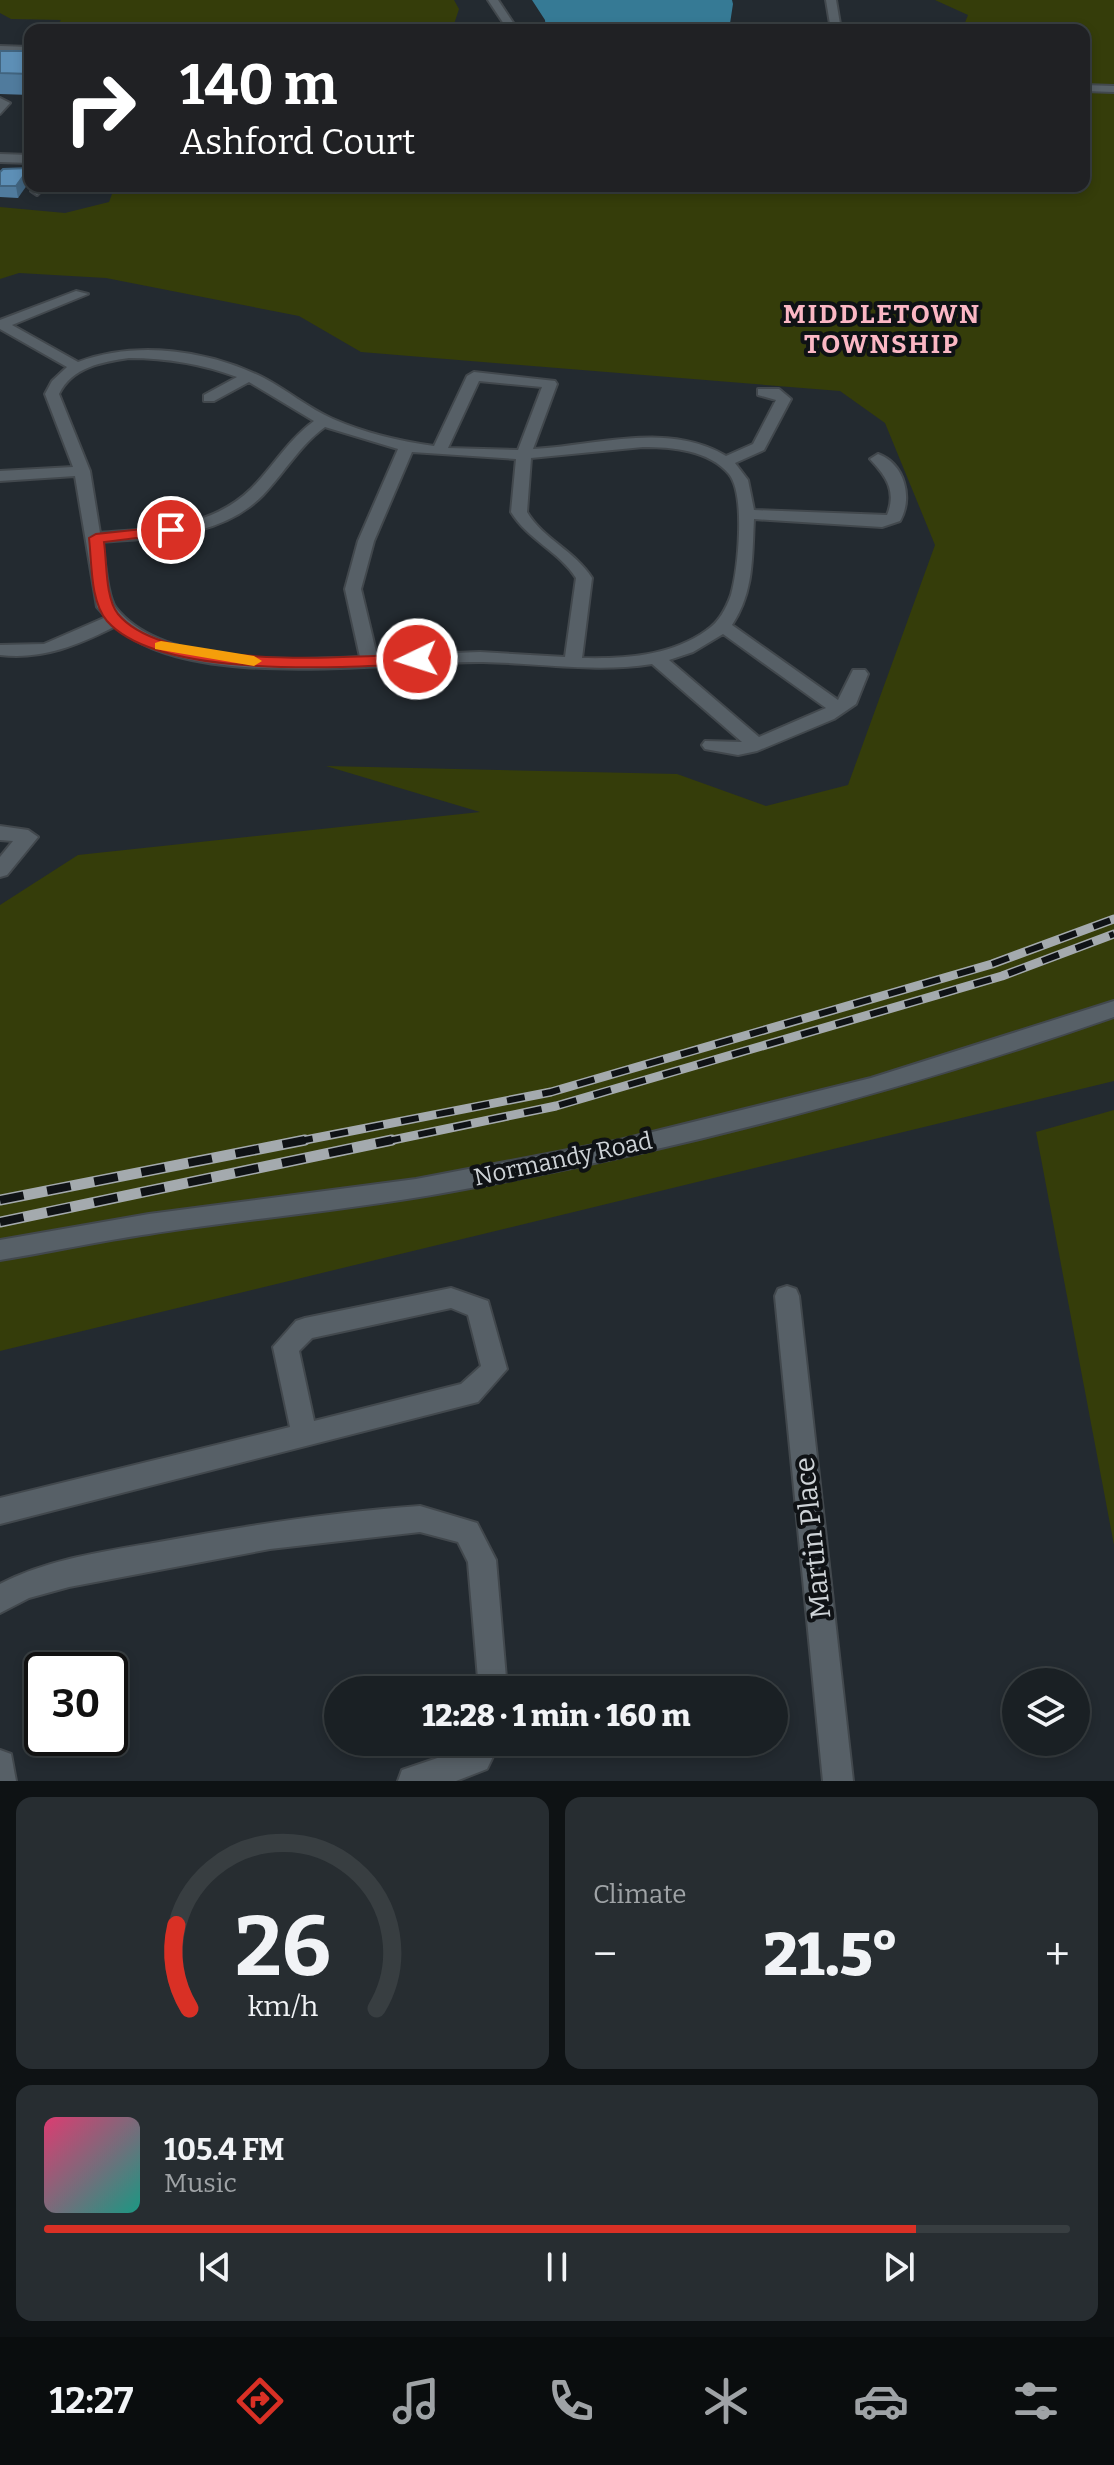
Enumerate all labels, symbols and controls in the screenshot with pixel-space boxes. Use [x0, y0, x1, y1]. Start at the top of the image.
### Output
text: 140 m [180, 52, 337, 119]
icon: right [48, 56, 152, 160]
text: Ashford Court [180, 120, 415, 164]
district label: MIDDLETOWN TOWNSHIP [783, 299, 981, 360]
pin [137, 496, 205, 564]
icon: arrive [149, 508, 193, 552]
position arrow [375, 617, 459, 701]
street label: Normandy Road [471, 1126, 655, 1192]
street label: Martin Place [788, 1455, 837, 1620]
speed limit sign: 30 [24, 1652, 128, 1756]
map controls [1002, 1668, 1090, 1756]
button: layers [1002, 1668, 1090, 1756]
text: 12:28 · 1 min · 160 m [422, 1698, 690, 1734]
text: Climate [593, 1879, 687, 1910]
text: 26 [235, 1897, 330, 1997]
text: 21.5° [763, 1919, 899, 1991]
text: − [593, 1928, 617, 1981]
text: + [1045, 1928, 1070, 1981]
text: km/h [247, 1989, 318, 2024]
text: 105.4 FM [164, 2132, 284, 2168]
text: Music [164, 2168, 237, 2199]
icon: previous [193, 2245, 237, 2289]
icon: pause [535, 2245, 579, 2289]
icon: next [877, 2245, 921, 2289]
icon: directions [232, 2373, 288, 2429]
icon: music [388, 2373, 444, 2429]
icon: phone [543, 2373, 599, 2429]
icon: climate [698, 2373, 754, 2429]
icon: car [853, 2373, 909, 2429]
icon: filters [1008, 2373, 1064, 2429]
text: 12:27 [50, 2379, 133, 2423]

